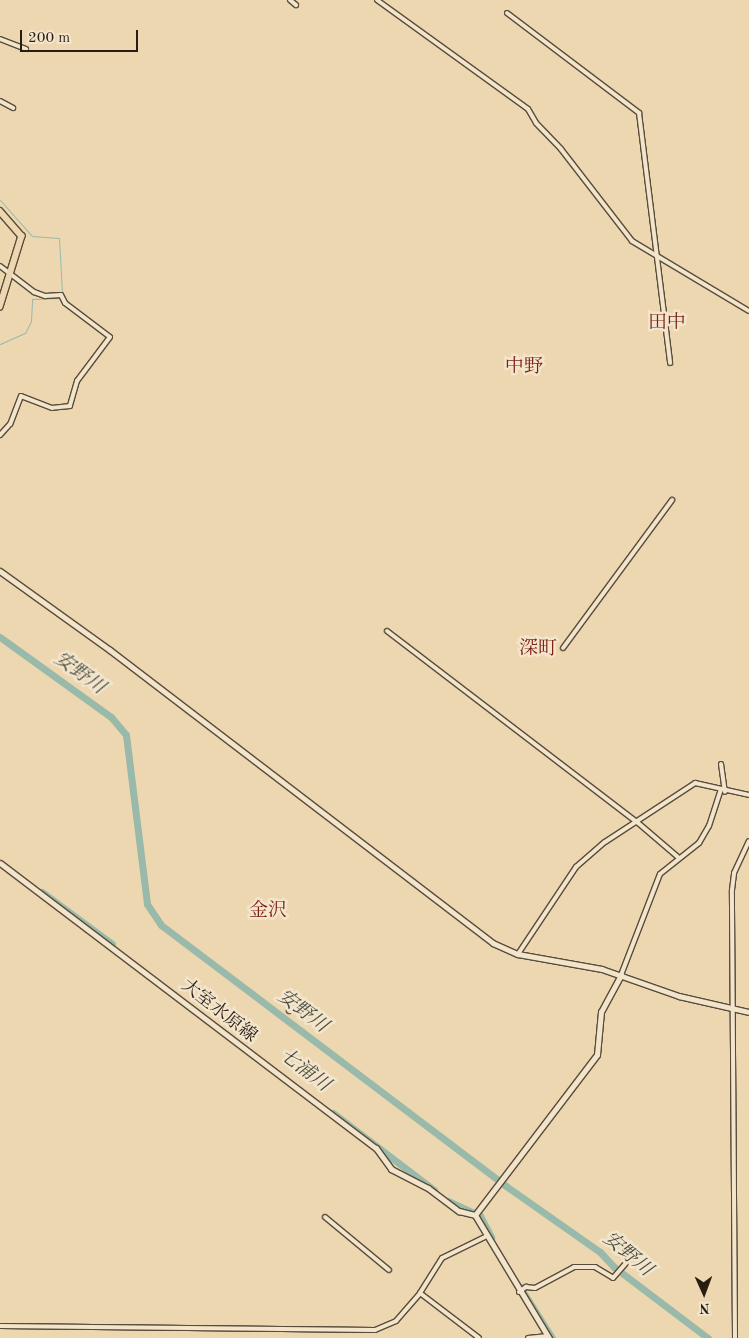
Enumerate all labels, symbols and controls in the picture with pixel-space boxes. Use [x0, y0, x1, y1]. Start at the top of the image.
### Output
scale bar [22, 20, 140, 52]
text: 200 m [28, 31, 70, 46]
district label: 田中 [648, 313, 686, 335]
district label: 中野 [505, 357, 543, 379]
district label: 深町 [519, 639, 557, 661]
water label: 安野川 [49, 648, 109, 700]
district label: 金沢 [249, 901, 287, 923]
street label: 大室水原線 [177, 975, 261, 1047]
water label: 安野川 [272, 986, 332, 1038]
water label: 七浦川 [274, 1045, 334, 1097]
water label: 安野川 [598, 1228, 656, 1282]
north arrow [679, 1268, 729, 1318]
text: N [699, 1301, 710, 1315]

